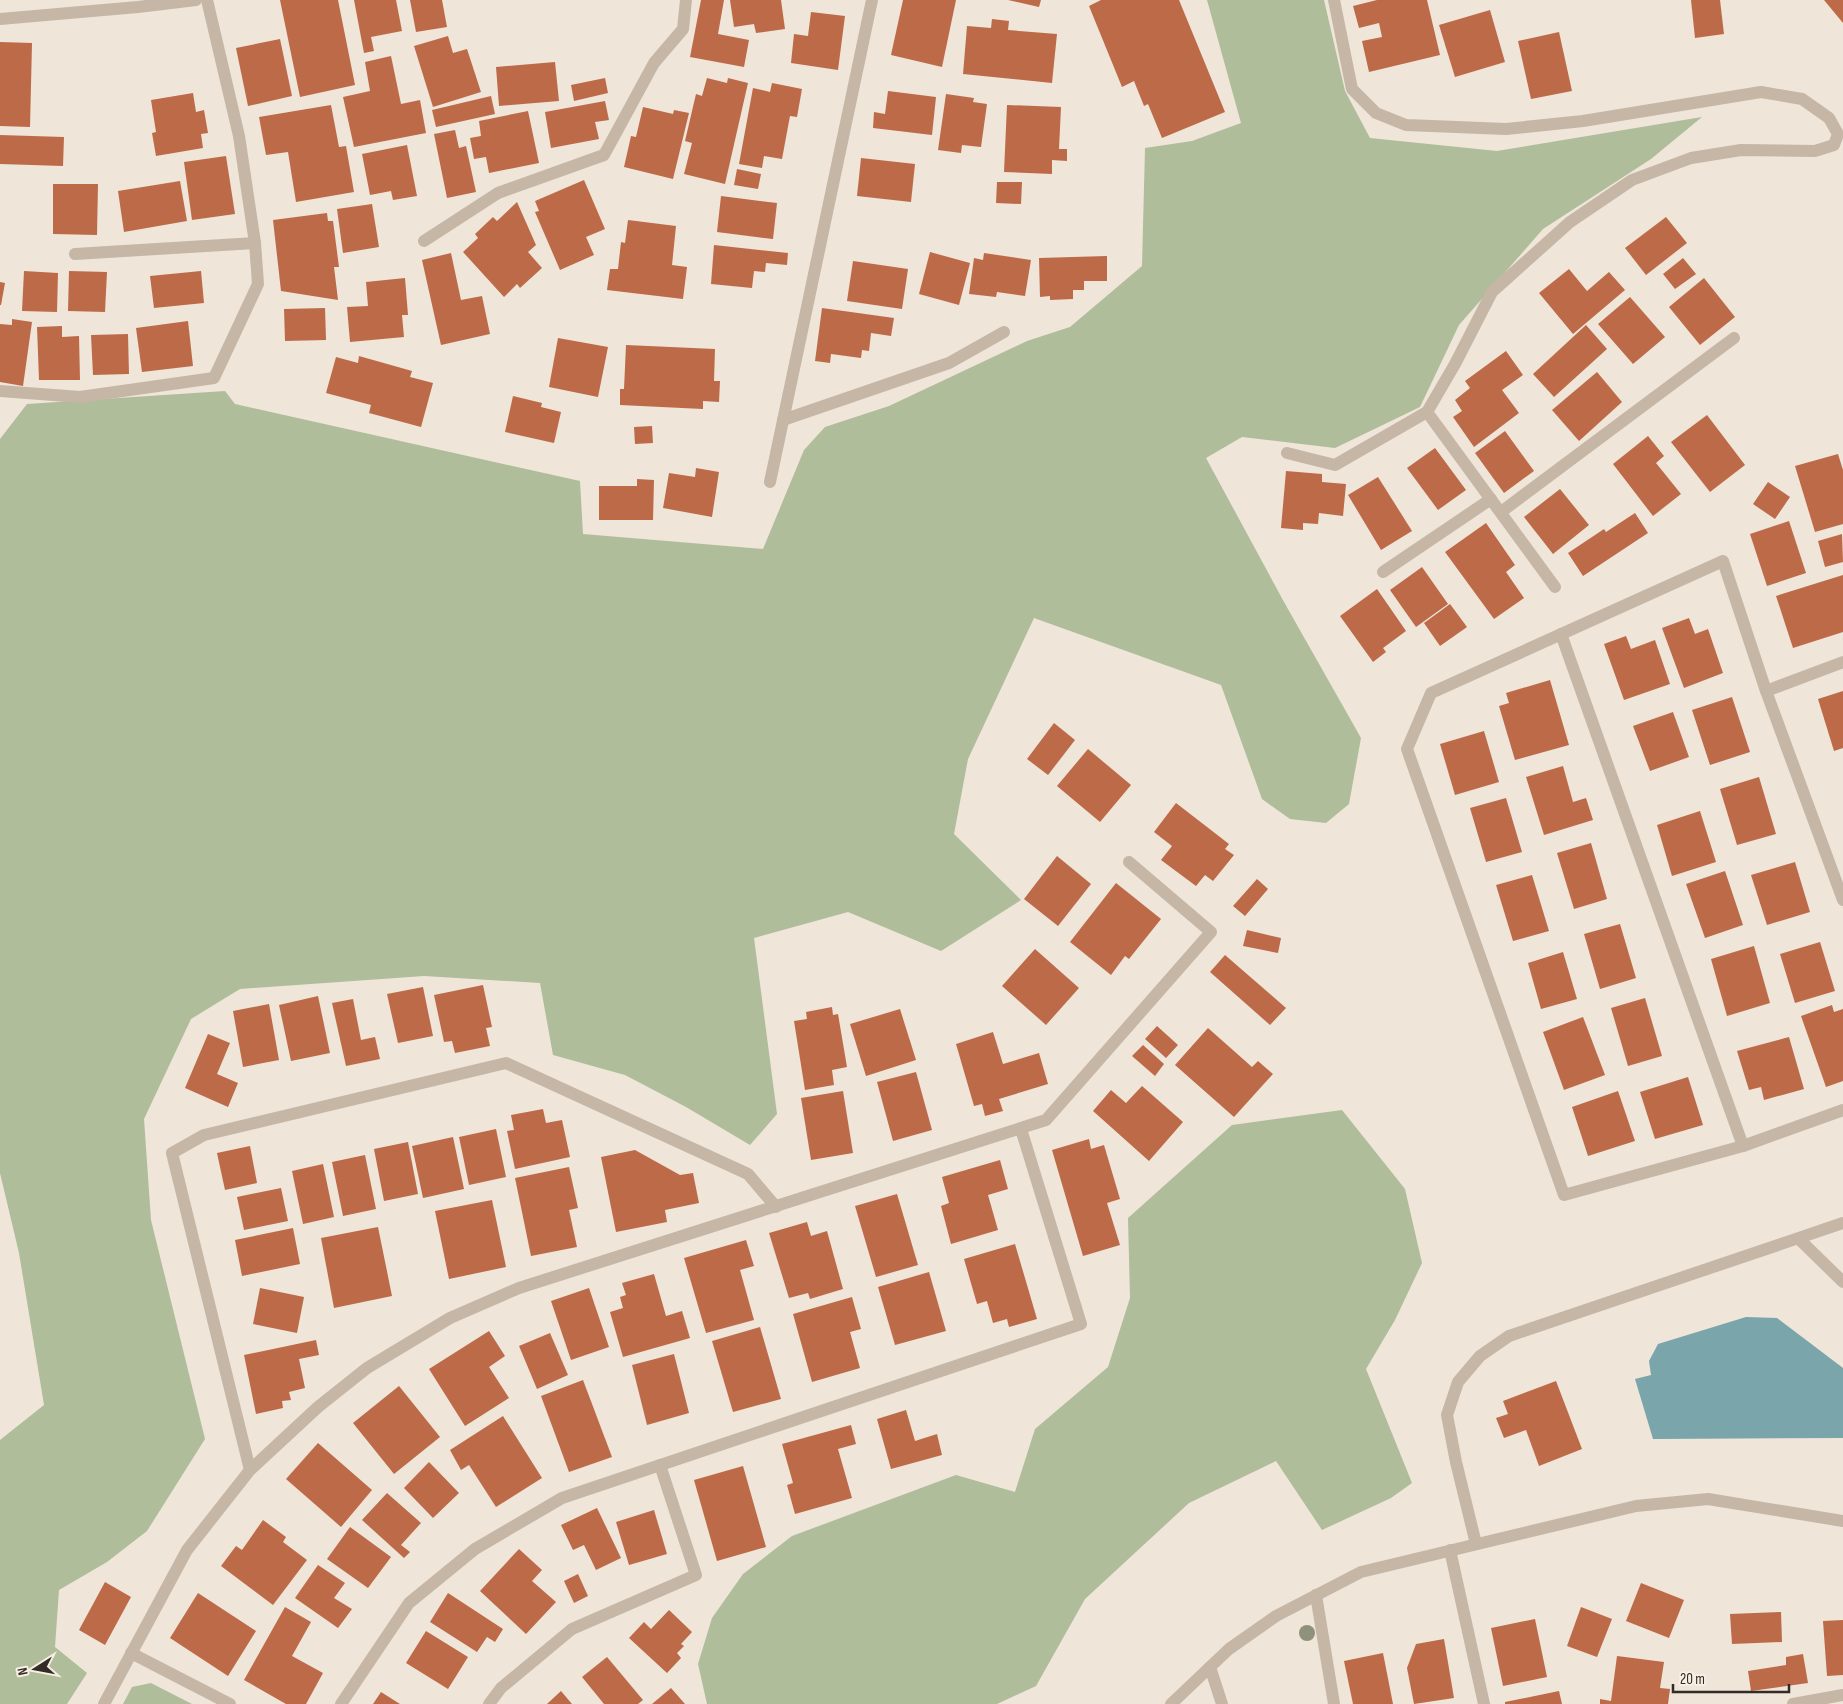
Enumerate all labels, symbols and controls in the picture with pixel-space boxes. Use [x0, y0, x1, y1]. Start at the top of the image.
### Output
north arrow [10, 1644, 60, 1694]
scale bar [1673, 1662, 1789, 1694]
text: N [14, 1666, 32, 1677]
text: 20 m [1680, 1670, 1705, 1689]

